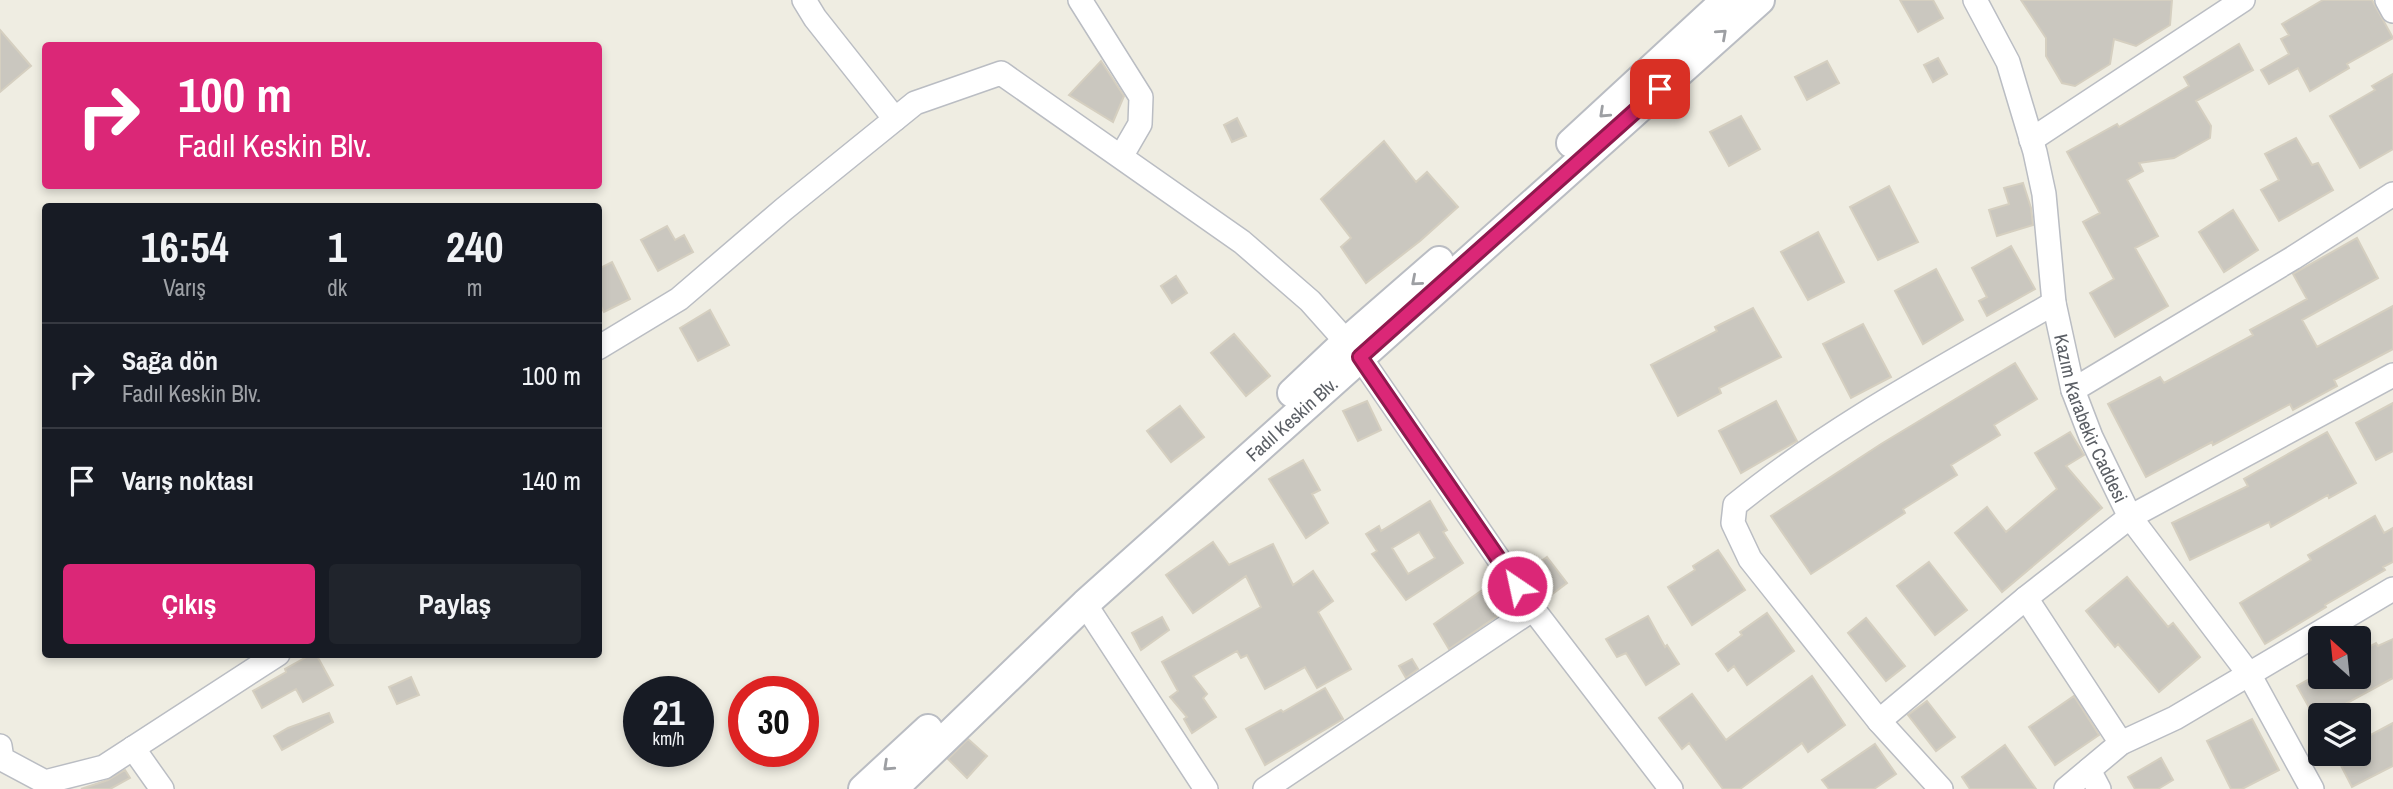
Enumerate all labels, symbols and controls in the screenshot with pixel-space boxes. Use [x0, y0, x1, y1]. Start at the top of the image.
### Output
one-way arrow [1714, 29, 1727, 42]
pin [1630, 59, 1690, 119]
text: 100 m [178, 61, 292, 127]
icon: right [63, 70, 154, 161]
icon: arrive [1641, 70, 1679, 108]
one-way arrow [1599, 105, 1612, 117]
text: Fadıl Keskin Blv. [178, 124, 372, 167]
text: 16:54 [141, 219, 229, 275]
text: 1 [328, 219, 347, 275]
text: 240 [446, 219, 503, 275]
text: Varış [163, 272, 206, 303]
text: dk [327, 272, 347, 303]
text: m [467, 272, 482, 303]
one-way arrow [1411, 273, 1424, 285]
street label: Kazım Karabekir Caddesi [2048, 332, 2134, 507]
text: Sağa dön [122, 343, 218, 378]
icon: right [63, 357, 101, 395]
text: 100 m [522, 358, 581, 393]
street label: Fadıl Keskin Blv. [1240, 371, 1343, 467]
text: Fadıl Keskin Blv. [122, 378, 261, 409]
icon: arrive [63, 462, 101, 500]
text: Varış noktası [122, 463, 254, 498]
text: 140 m [522, 463, 581, 498]
position arrow [1480, 549, 1554, 623]
button: Çıkış [63, 564, 315, 644]
button: Paylaş [329, 564, 581, 644]
north arrow [2308, 626, 2371, 690]
map controls [2308, 626, 2371, 766]
speed limit sign: 30 [728, 676, 819, 767]
text: 21 [653, 689, 684, 736]
button: layers [2308, 703, 2371, 766]
text: km/h [653, 726, 685, 751]
one-way arrow [883, 758, 896, 771]

